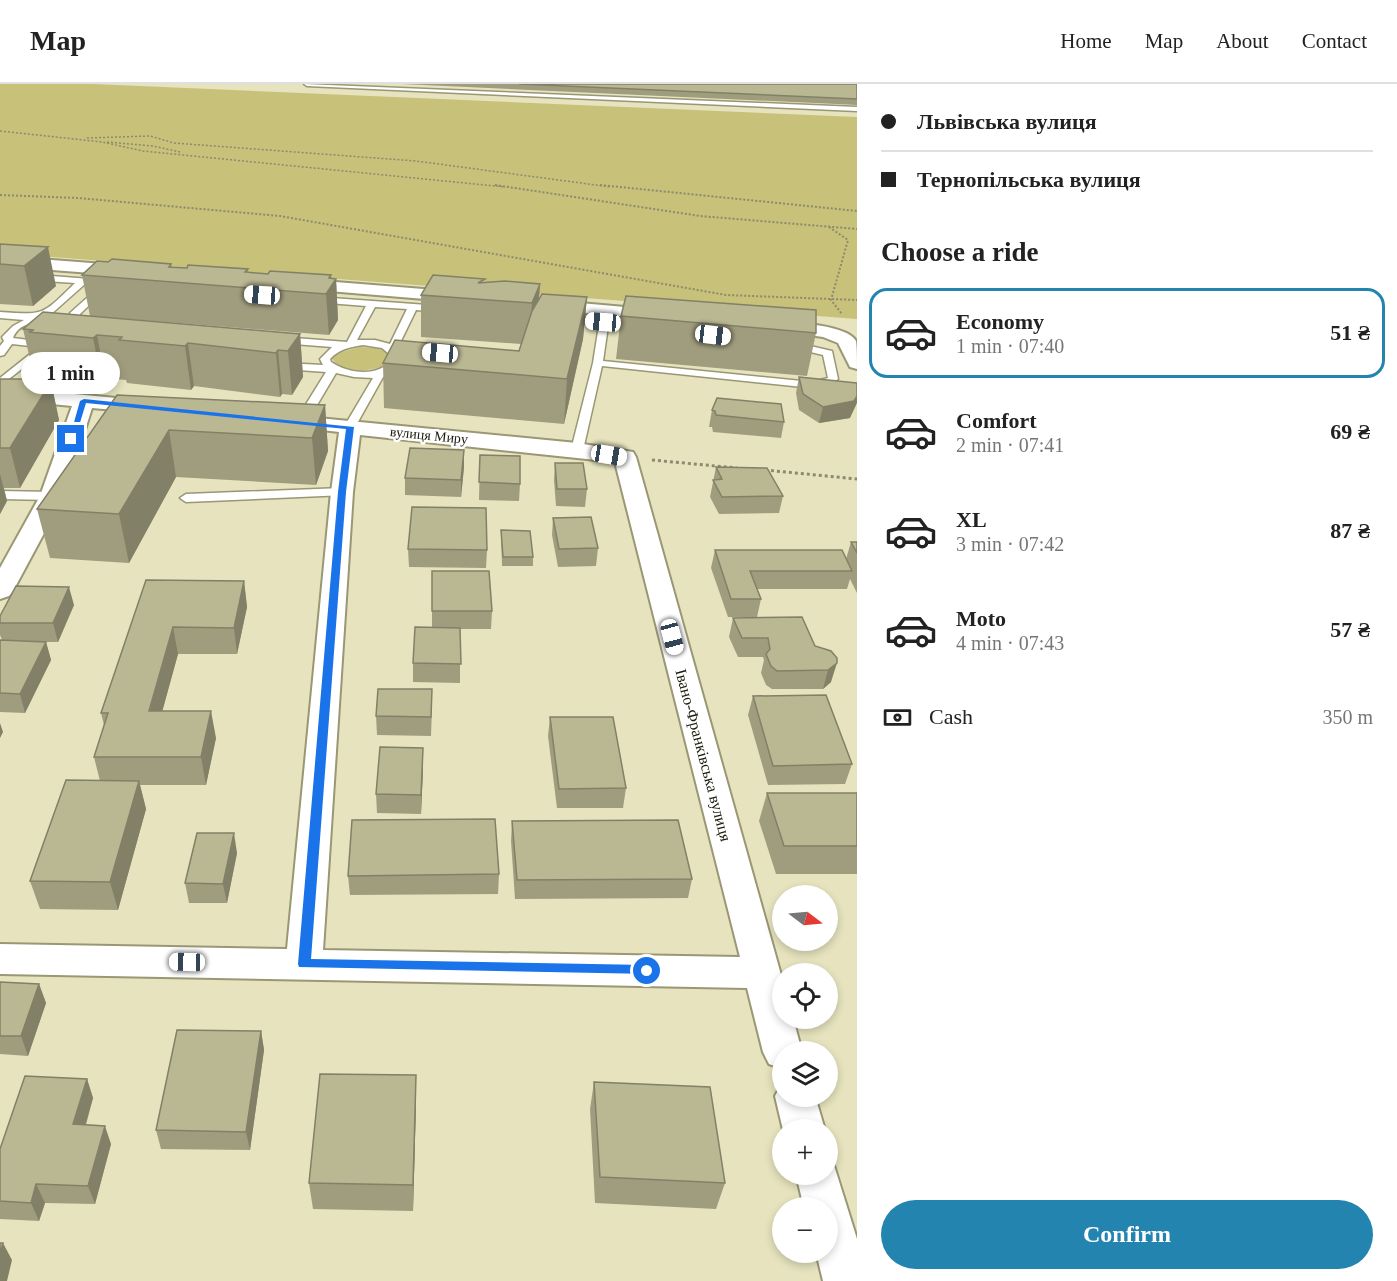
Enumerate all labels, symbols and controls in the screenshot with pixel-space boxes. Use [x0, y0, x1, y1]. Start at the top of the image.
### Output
text: Map [30, 25, 86, 56]
text: Home [1060, 29, 1112, 53]
text: Map [1145, 29, 1183, 53]
text: About [1216, 29, 1269, 53]
text: Contact [1302, 29, 1367, 53]
text: Львівська вулиця [917, 109, 1097, 134]
text: Тернопільська вулиця [917, 167, 1141, 192]
text: Choose a ride [881, 237, 1039, 267]
car [243, 285, 281, 305]
icon: car [884, 306, 938, 360]
text: Economy [956, 309, 1044, 334]
car [584, 311, 622, 333]
text: 51 ₴ [1330, 320, 1370, 345]
car [694, 324, 732, 346]
text: 1 min · 07:40 [956, 335, 1064, 357]
car [421, 342, 459, 364]
callout: 1 min [22, 352, 121, 394]
text: 1 min [46, 362, 95, 384]
icon: car [884, 405, 938, 459]
text: Comfort [956, 408, 1037, 433]
text: 69 ₴ [1330, 419, 1370, 444]
street label: вулиця Миру [389, 424, 469, 447]
route end [57, 425, 84, 452]
text: 2 min · 07:41 [956, 434, 1064, 456]
car [590, 443, 628, 467]
icon: car [884, 504, 938, 558]
text: XL [956, 507, 987, 532]
text: 87 ₴ [1330, 518, 1370, 543]
text: 3 min · 07:42 [956, 533, 1064, 555]
icon: car [884, 603, 938, 657]
text: Moto [956, 606, 1006, 631]
car [659, 617, 685, 657]
text: 57 ₴ [1330, 617, 1370, 642]
text: 4 min · 07:43 [956, 632, 1064, 654]
street label: Івано-Франківська вулиця [671, 667, 735, 844]
icon: cash [881, 701, 914, 734]
text: Cash [929, 704, 973, 729]
text: 350 m [1322, 706, 1373, 728]
north arrow [772, 885, 838, 951]
map controls [772, 885, 838, 1263]
car [169, 953, 205, 971]
route start [633, 957, 660, 984]
button: locate [772, 963, 838, 1029]
button: layers [772, 1041, 838, 1107]
button: + [772, 1119, 838, 1185]
button: − [772, 1197, 838, 1263]
button: Confirm [881, 1200, 1373, 1269]

